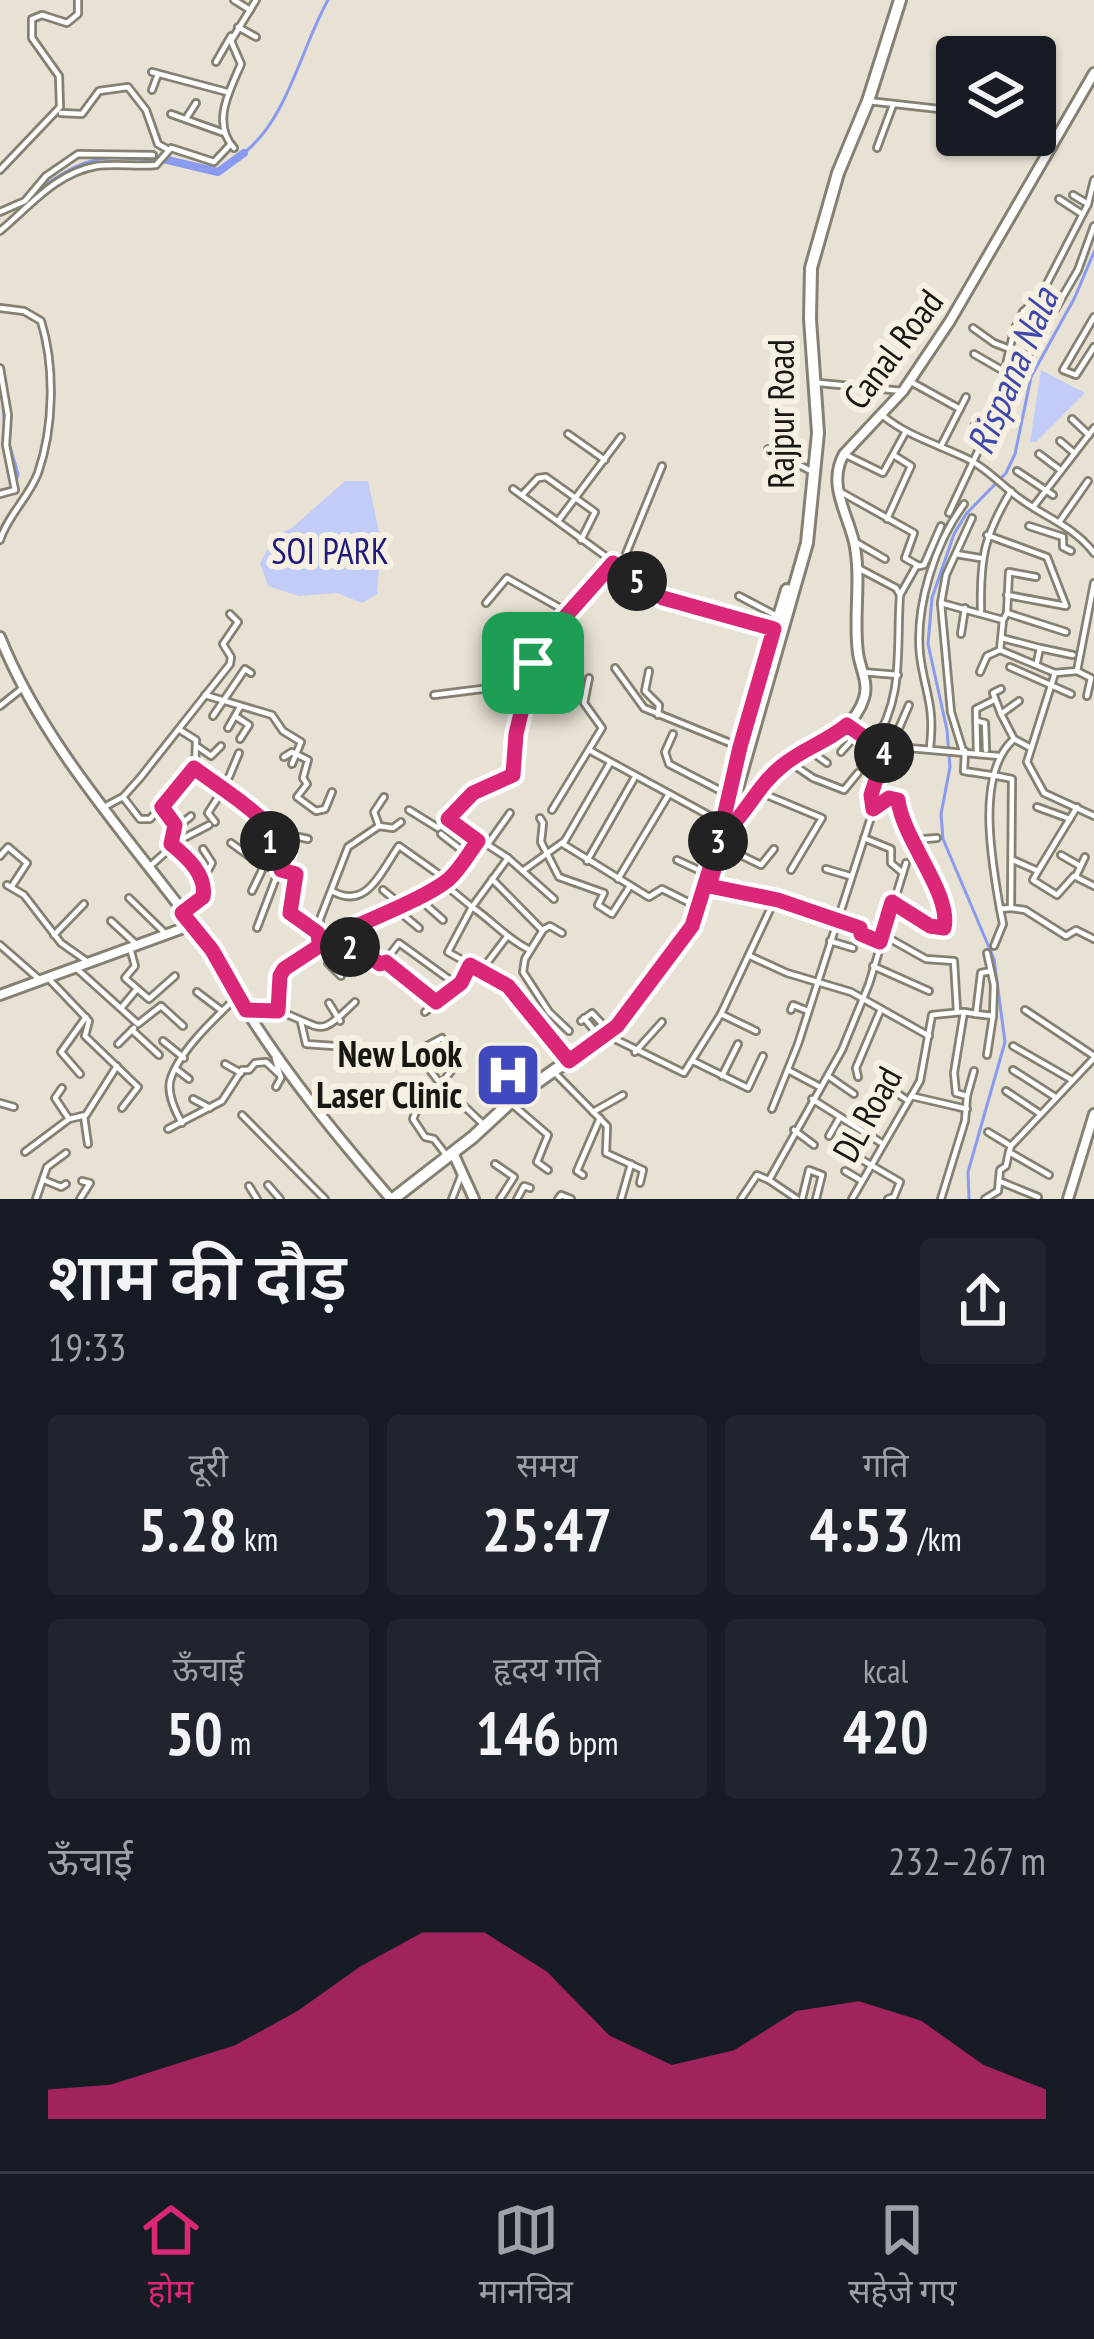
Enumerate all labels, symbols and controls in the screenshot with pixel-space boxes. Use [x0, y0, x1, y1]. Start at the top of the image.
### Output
map controls [936, 36, 1056, 156]
button: layers [936, 36, 1056, 156]
water label: Rispana Nala [954, 278, 1070, 461]
street label: Canal Road [832, 279, 953, 418]
street label: Rajpur Road [757, 339, 804, 489]
park label: SOI PARK [271, 527, 389, 574]
pin: 5 [607, 551, 667, 611]
text: 5 [629, 559, 645, 602]
pin [482, 612, 584, 714]
icon: arrive [500, 630, 566, 696]
pin: 4 [854, 723, 914, 783]
text: 4 [876, 731, 892, 774]
pin: 1 [240, 811, 300, 871]
pin: 3 [688, 811, 748, 871]
text: 1 [262, 819, 278, 862]
text: 3 [710, 819, 726, 862]
pin: 2 [320, 917, 380, 977]
text: 2 [342, 925, 358, 968]
place label: New Look Laser Clinic [316, 1030, 462, 1118]
hospital icon: New Look Laser Clinic [473, 1040, 543, 1110]
street label: DL Road [821, 1058, 912, 1170]
text: शाम की दौड़ [48, 1233, 347, 1318]
button: share [920, 1238, 1046, 1364]
text: 19:33 [48, 1321, 126, 1372]
text: दूरी [189, 1443, 228, 1486]
text: समय [516, 1443, 578, 1486]
text: गति [863, 1443, 909, 1486]
text: 5.28 [138, 1490, 237, 1568]
text: 25:47 [482, 1490, 612, 1568]
text: 4:53 [810, 1490, 911, 1568]
text: km [237, 1517, 278, 1560]
text: /km [911, 1517, 962, 1560]
text: ऊँचाई [173, 1647, 244, 1690]
text: हृदय गति [493, 1647, 601, 1690]
text: kcal [863, 1649, 908, 1692]
text: 420 [843, 1692, 929, 1770]
text: 50 [165, 1694, 223, 1772]
text: 146 [475, 1694, 561, 1772]
text: m [223, 1721, 251, 1764]
text: bpm [561, 1721, 619, 1764]
text: ऊँचाई [48, 1835, 133, 1886]
text: 232–267 m [888, 1835, 1046, 1886]
tab: होम [138, 2197, 204, 2316]
tab: मानचित्र [479, 2197, 573, 2316]
tab: सहेजे गए [848, 2197, 956, 2316]

